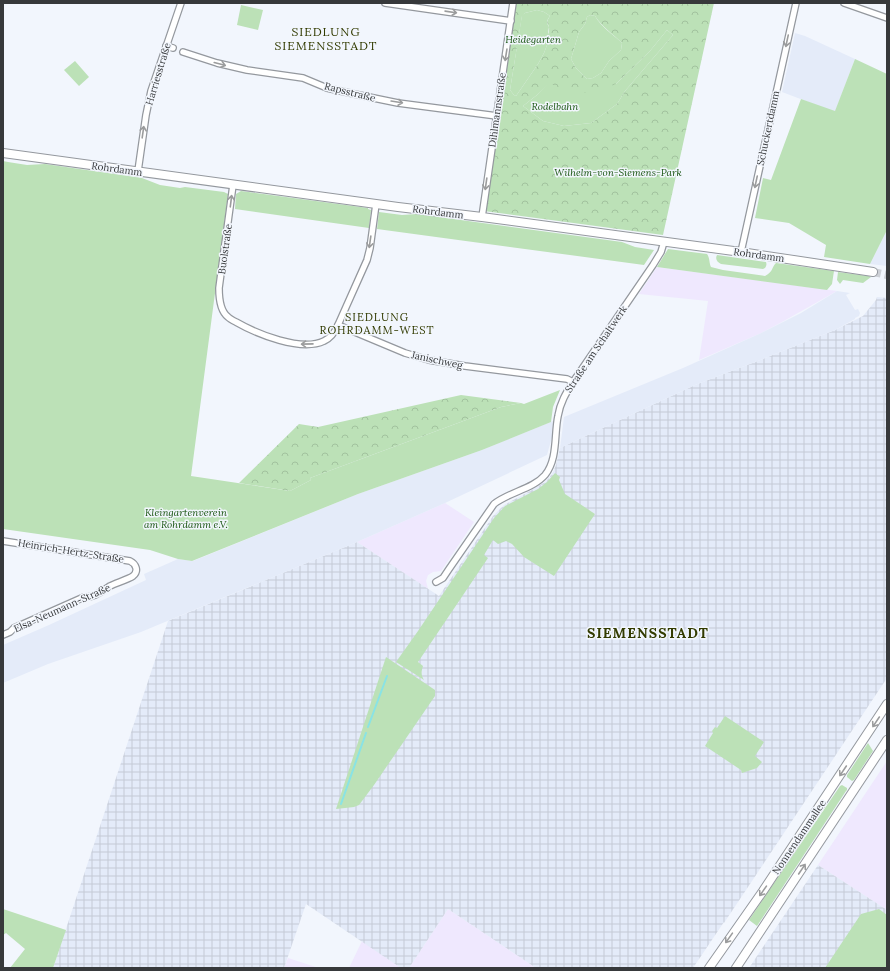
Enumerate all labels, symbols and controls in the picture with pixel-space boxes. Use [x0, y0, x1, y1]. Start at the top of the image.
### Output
one-way arrow [444, 8, 457, 16]
district label: SIEDLUNG SIEMENSSTADT [274, 24, 378, 53]
park label: Heidegarten [505, 33, 562, 46]
one-way arrow [783, 34, 791, 47]
street label: Harriesstraße [142, 41, 174, 107]
one-way arrow [501, 49, 509, 62]
one-way arrow [213, 61, 226, 68]
street label: Dihlmannstraße [485, 71, 509, 148]
street label: Rapsstraße [323, 79, 377, 105]
street label: Schuckertdamm [754, 89, 782, 167]
one-way arrow [390, 99, 403, 107]
park label: Rodelbahn [531, 100, 579, 113]
one-way arrow [139, 126, 147, 139]
street label: Rohrdamm [91, 159, 143, 179]
park label: Wilhelm-von-Siemens-Park [554, 166, 682, 179]
one-way arrow [752, 175, 760, 188]
one-way arrow [482, 177, 490, 190]
one-way arrow [227, 195, 235, 208]
street label: Rohrdamm [412, 202, 464, 222]
street label: Buolstraße [215, 222, 235, 275]
one-way arrow [366, 235, 374, 248]
street label: Rohrdamm [733, 245, 785, 265]
street label: Straße am Schaltwerk [562, 302, 630, 395]
district label: SIEDLUNG ROHRDAMM-WEST [319, 310, 435, 337]
one-way arrow [301, 340, 314, 348]
street label: Janischweg [409, 348, 464, 372]
park label: Kleingartenverein am Rohrdamm e.V. [144, 506, 228, 531]
street label: Heinrich-Hertz-Straße [17, 536, 126, 566]
street label: Elsa-Neumann-Straße [12, 581, 113, 635]
district label: SIEMENSSTADT [587, 624, 709, 642]
one-way arrow [871, 716, 880, 727]
one-way arrow [838, 765, 846, 777]
street label: Nonnendammallee [769, 797, 829, 877]
one-way arrow [798, 863, 806, 874]
one-way arrow [758, 885, 766, 897]
one-way arrow [725, 933, 733, 944]

